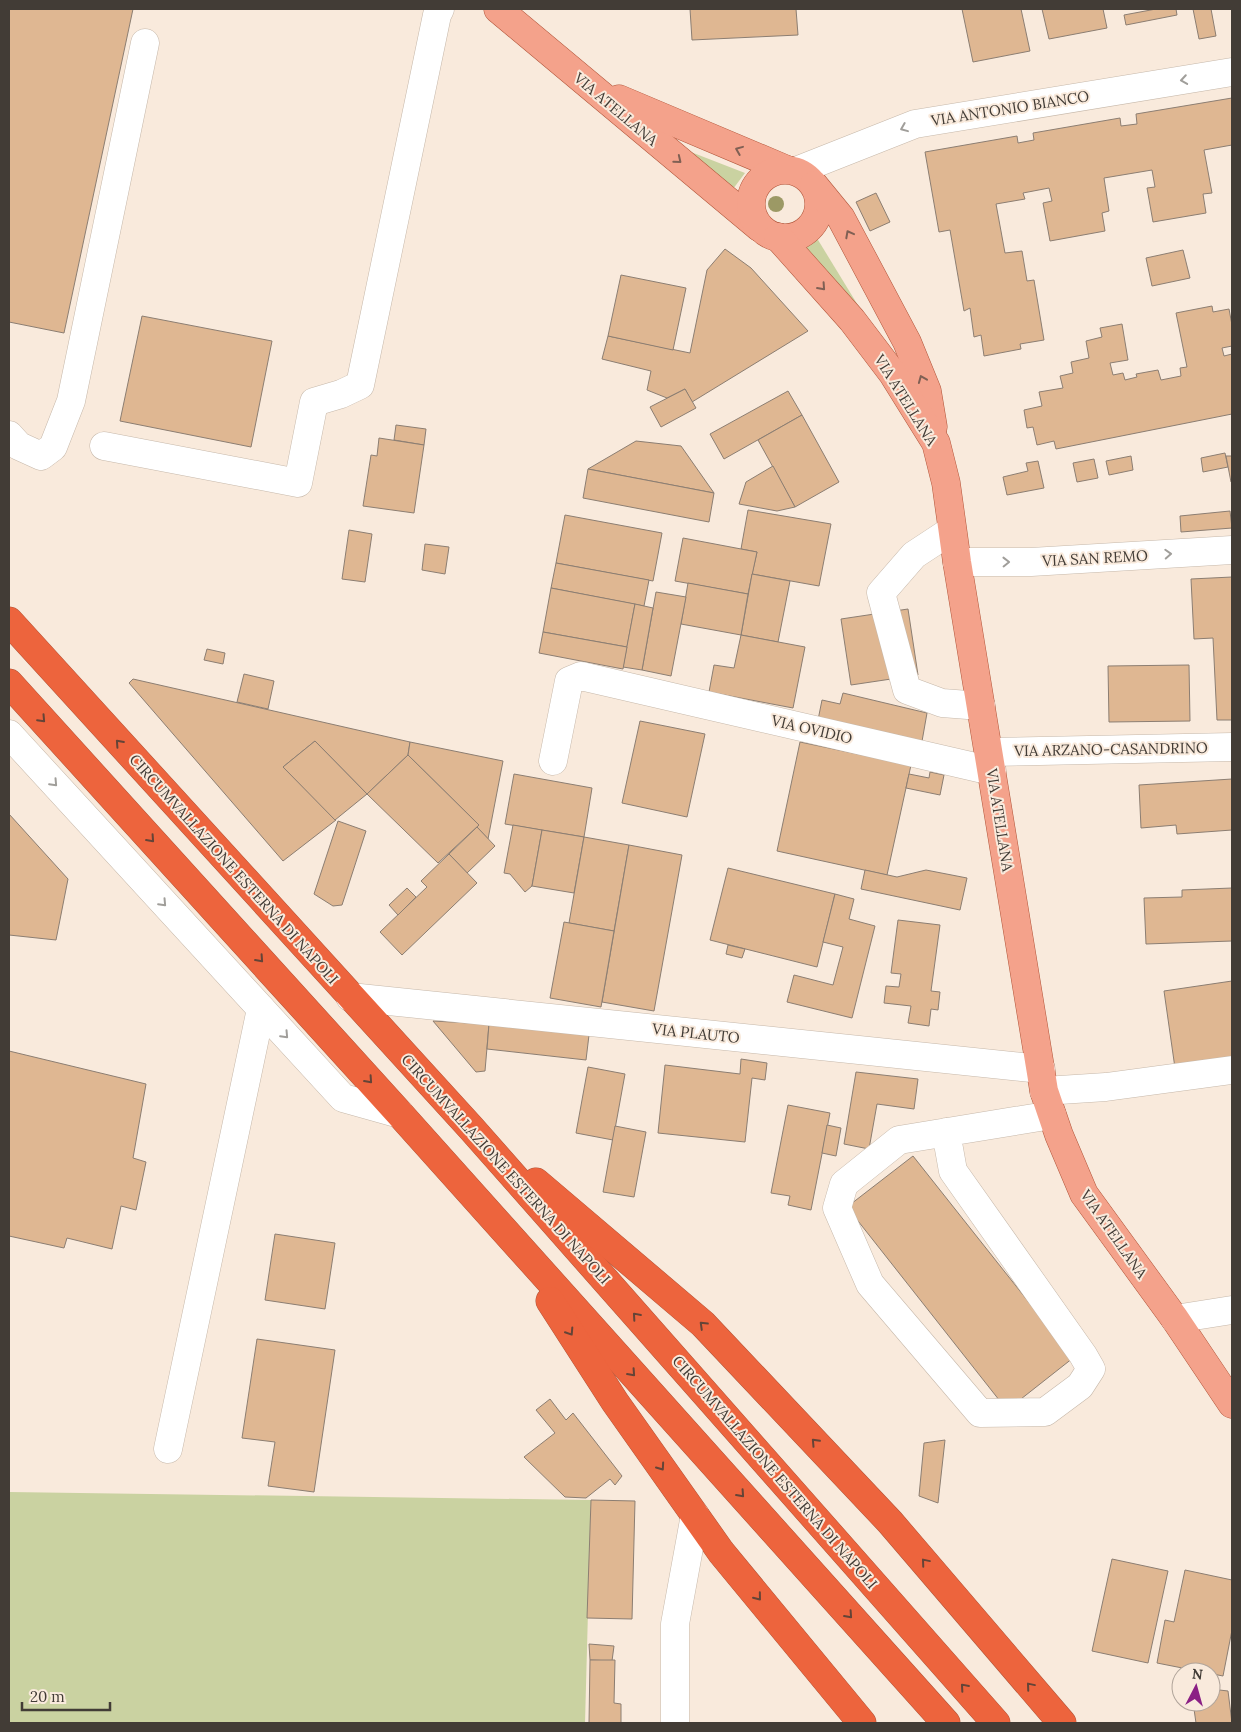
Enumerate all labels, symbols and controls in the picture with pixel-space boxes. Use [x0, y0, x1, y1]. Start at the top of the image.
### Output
street label: VIA ATELLANA [569, 68, 662, 150]
one-way arrow [1180, 74, 1188, 84]
street label: VIA ANTONIO BIANCO [929, 86, 1091, 130]
one-way arrow [900, 122, 908, 132]
one-way arrow [736, 146, 744, 156]
one-way arrow [672, 154, 681, 163]
one-way arrow [845, 230, 855, 239]
one-way arrow [816, 281, 825, 290]
street label: VIA ATELLANA [870, 350, 942, 450]
one-way arrow [917, 375, 928, 384]
street label: VIA SAN REMO [1041, 546, 1148, 570]
one-way arrow [1164, 549, 1172, 559]
one-way arrow [1002, 557, 1010, 567]
street label: VIA OVIDIO [769, 710, 854, 748]
one-way arrow [36, 713, 45, 722]
street label: VIA ARZANO-CASANDRINO [1013, 738, 1208, 760]
one-way arrow [116, 740, 125, 749]
street label: CIRCUMVALLAZIONE ESTERNA DI NAPOLI [126, 750, 342, 988]
street label: VIA ATELLANA [982, 766, 1018, 873]
one-way arrow [48, 777, 57, 786]
one-way arrow [146, 833, 155, 842]
one-way arrow [157, 897, 166, 906]
one-way arrow [254, 954, 263, 963]
street label: VIA PLAUTO [650, 1019, 741, 1047]
one-way arrow [279, 1030, 288, 1039]
street label: CIRCUMVALLAZIONE ESTERNA DI NAPOLI [398, 1050, 614, 1288]
one-way arrow [363, 1074, 372, 1083]
street label: VIA ATELLANA [1076, 1185, 1152, 1283]
one-way arrow [633, 1312, 642, 1321]
one-way arrow [700, 1322, 709, 1331]
one-way arrow [564, 1327, 574, 1336]
street label: CIRCUMVALLAZIONE ESTERNA DI NAPOLI [668, 1351, 882, 1593]
one-way arrow [626, 1367, 635, 1376]
one-way arrow [812, 1439, 821, 1448]
one-way arrow [655, 1461, 664, 1471]
one-way arrow [735, 1488, 743, 1497]
one-way arrow [922, 1559, 931, 1568]
one-way arrow [753, 1591, 761, 1600]
one-way arrow [843, 1610, 852, 1619]
north arrow [1171, 1662, 1221, 1712]
text: N [1191, 1665, 1204, 1684]
scale bar [22, 1680, 110, 1712]
one-way arrow [961, 1683, 970, 1692]
one-way arrow [1028, 1683, 1036, 1692]
text: 20 m [30, 1687, 65, 1706]

